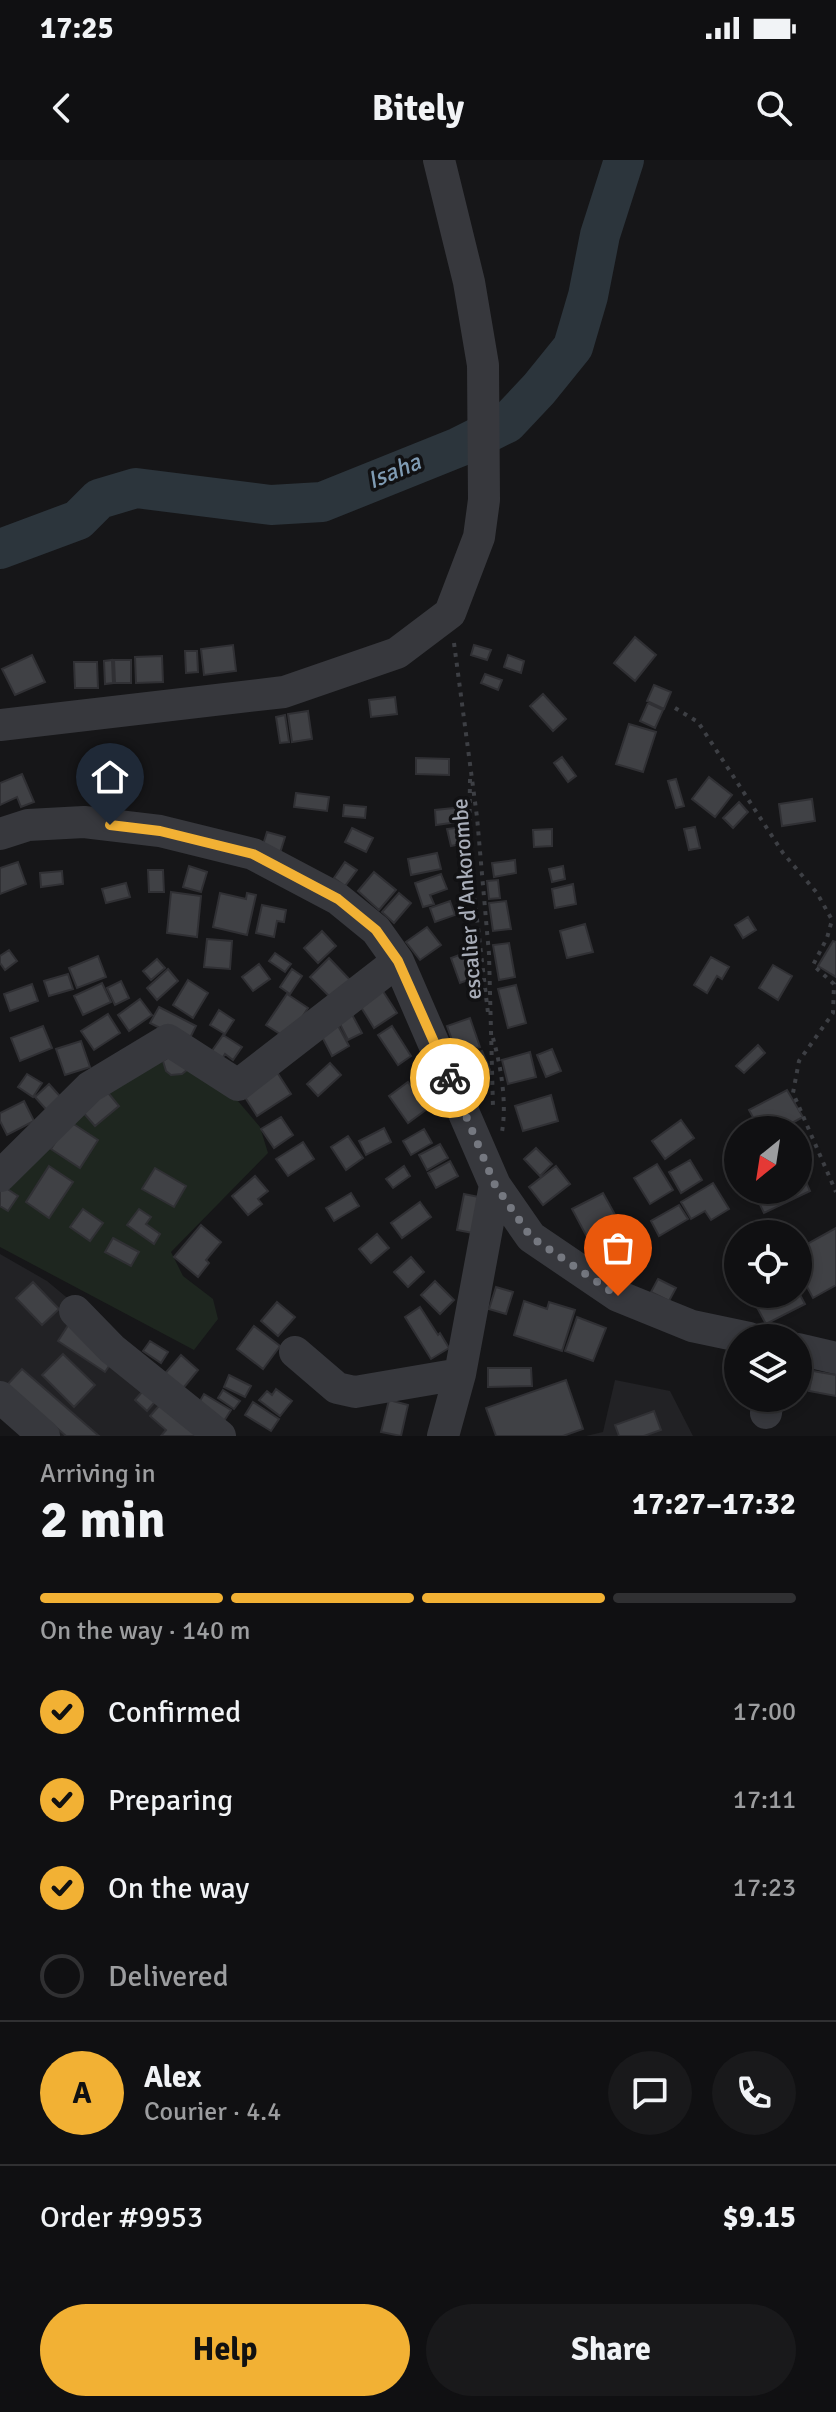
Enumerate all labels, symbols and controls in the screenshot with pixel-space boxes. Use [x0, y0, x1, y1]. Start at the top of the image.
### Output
text: 17:25 [40, 10, 114, 47]
icon: back [40, 86, 84, 130]
text: Bitely [372, 86, 464, 131]
icon: search [752, 86, 796, 130]
water label: Isaha [363, 446, 426, 496]
pin [76, 743, 144, 825]
icon: home [88, 755, 132, 799]
street label: escalier d'Ankorombe [446, 798, 487, 1000]
courier [410, 1038, 490, 1118]
icon: bike [428, 1056, 472, 1100]
north arrow [724, 1116, 812, 1204]
map controls [724, 1116, 812, 1412]
pin [584, 1214, 652, 1296]
button: locate [724, 1220, 812, 1308]
icon: bag [596, 1226, 640, 1270]
button: layers [724, 1324, 812, 1412]
text: Arriving in [40, 1458, 156, 1490]
text: 17:27–17:32 [632, 1486, 796, 1523]
text: 2 min [40, 1488, 166, 1552]
text: On the way · 140 m [40, 1615, 250, 1647]
icon: check [40, 1690, 84, 1734]
text: Confirmed [108, 1694, 241, 1731]
text: 17:00 [733, 1696, 796, 1728]
icon: check [40, 1778, 84, 1822]
text: Preparing [108, 1782, 233, 1819]
text: 17:11 [733, 1784, 796, 1816]
icon: check [40, 1866, 84, 1910]
text: On the way [108, 1870, 249, 1907]
text: 17:23 [733, 1872, 796, 1904]
text: Delivered [108, 1958, 229, 1995]
button: chat [608, 2051, 692, 2135]
button: phone [712, 2051, 796, 2135]
text: Alex [144, 2059, 201, 2096]
text: A [72, 2075, 92, 2112]
text: Courier · 4.4 [144, 2096, 281, 2128]
text: Order #9953 [40, 2199, 203, 2236]
text: $9.15 [723, 2199, 796, 2236]
button: Help [40, 2304, 410, 2396]
button: Share [426, 2304, 796, 2396]

